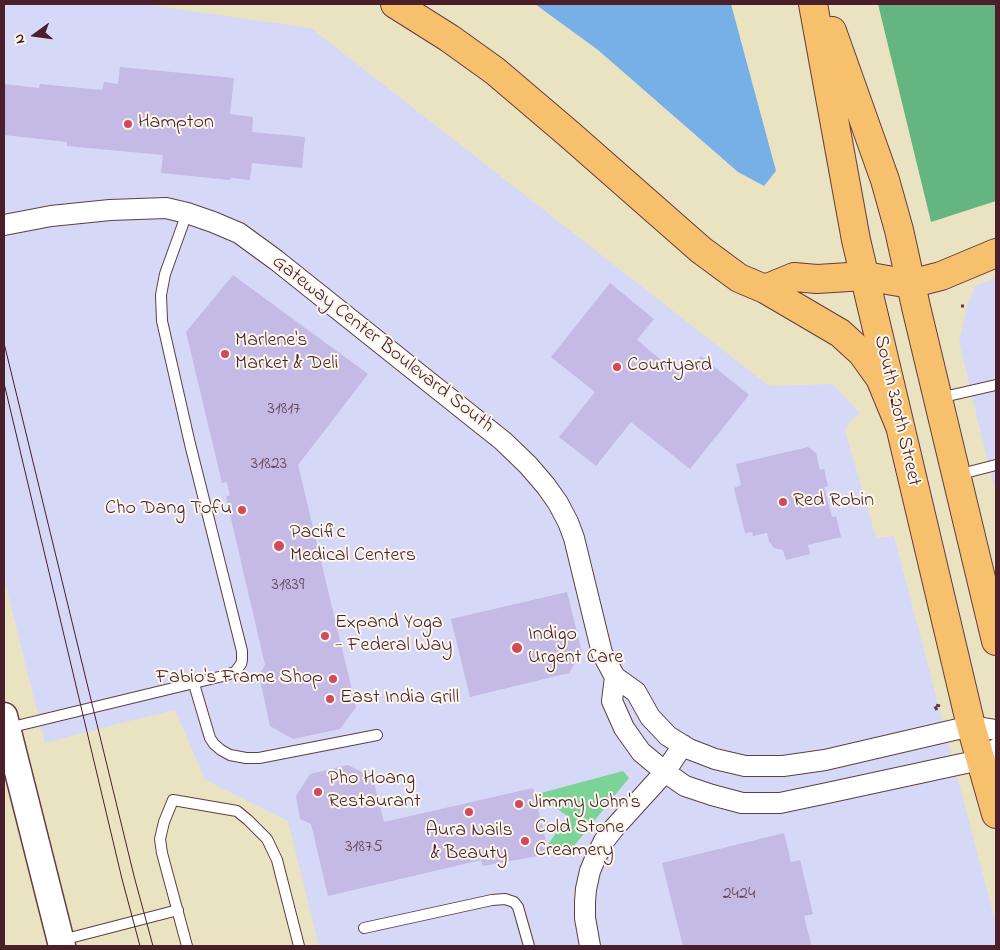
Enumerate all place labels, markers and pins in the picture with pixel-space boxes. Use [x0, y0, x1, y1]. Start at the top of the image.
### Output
place label: Hampton [138, 112, 214, 136]
marker: Hampton [122, 118, 134, 130]
place label: Marlene's Market & Deli [235, 330, 338, 377]
marker: Marlene's Market & Deli [219, 348, 231, 360]
place label: Courtyard [627, 355, 712, 379]
marker: Courtyard [611, 361, 623, 373]
place label: Red Robin [793, 490, 874, 514]
marker: Red Robin [777, 496, 789, 508]
place label: Cho Dang Tofu [105, 498, 232, 522]
marker: Cho Dang Tofu [236, 504, 248, 516]
place label: Pacific Medical Centers [290, 522, 416, 569]
marker: Pacific Medical Centers [272, 539, 286, 553]
place label: Expand Yoga - Federal Way [335, 612, 452, 659]
place label: Indigo Urgent Care [528, 624, 623, 671]
marker: Expand Yoga - Federal Way [319, 630, 331, 642]
marker: Indigo Urgent Care [510, 641, 524, 655]
place label: Fabio's Frame Shop [156, 667, 323, 691]
marker: Fabio's Frame Shop [327, 673, 339, 685]
place label: East India Grill [340, 687, 459, 711]
marker: East India Grill [324, 693, 336, 705]
place label: Pho Hoang Restaurant [328, 768, 421, 815]
marker: Pho Hoang Restaurant [312, 786, 324, 798]
place label: Jimmy John's [529, 792, 641, 816]
marker: Jimmy John's [513, 798, 525, 810]
marker: Aura Nails & Beauty [463, 806, 475, 818]
place label: Cold Stone Creamery [535, 817, 624, 864]
place label: Aura Nails & Beauty [425, 820, 513, 867]
marker: Cold Stone Creamery [519, 835, 531, 847]

